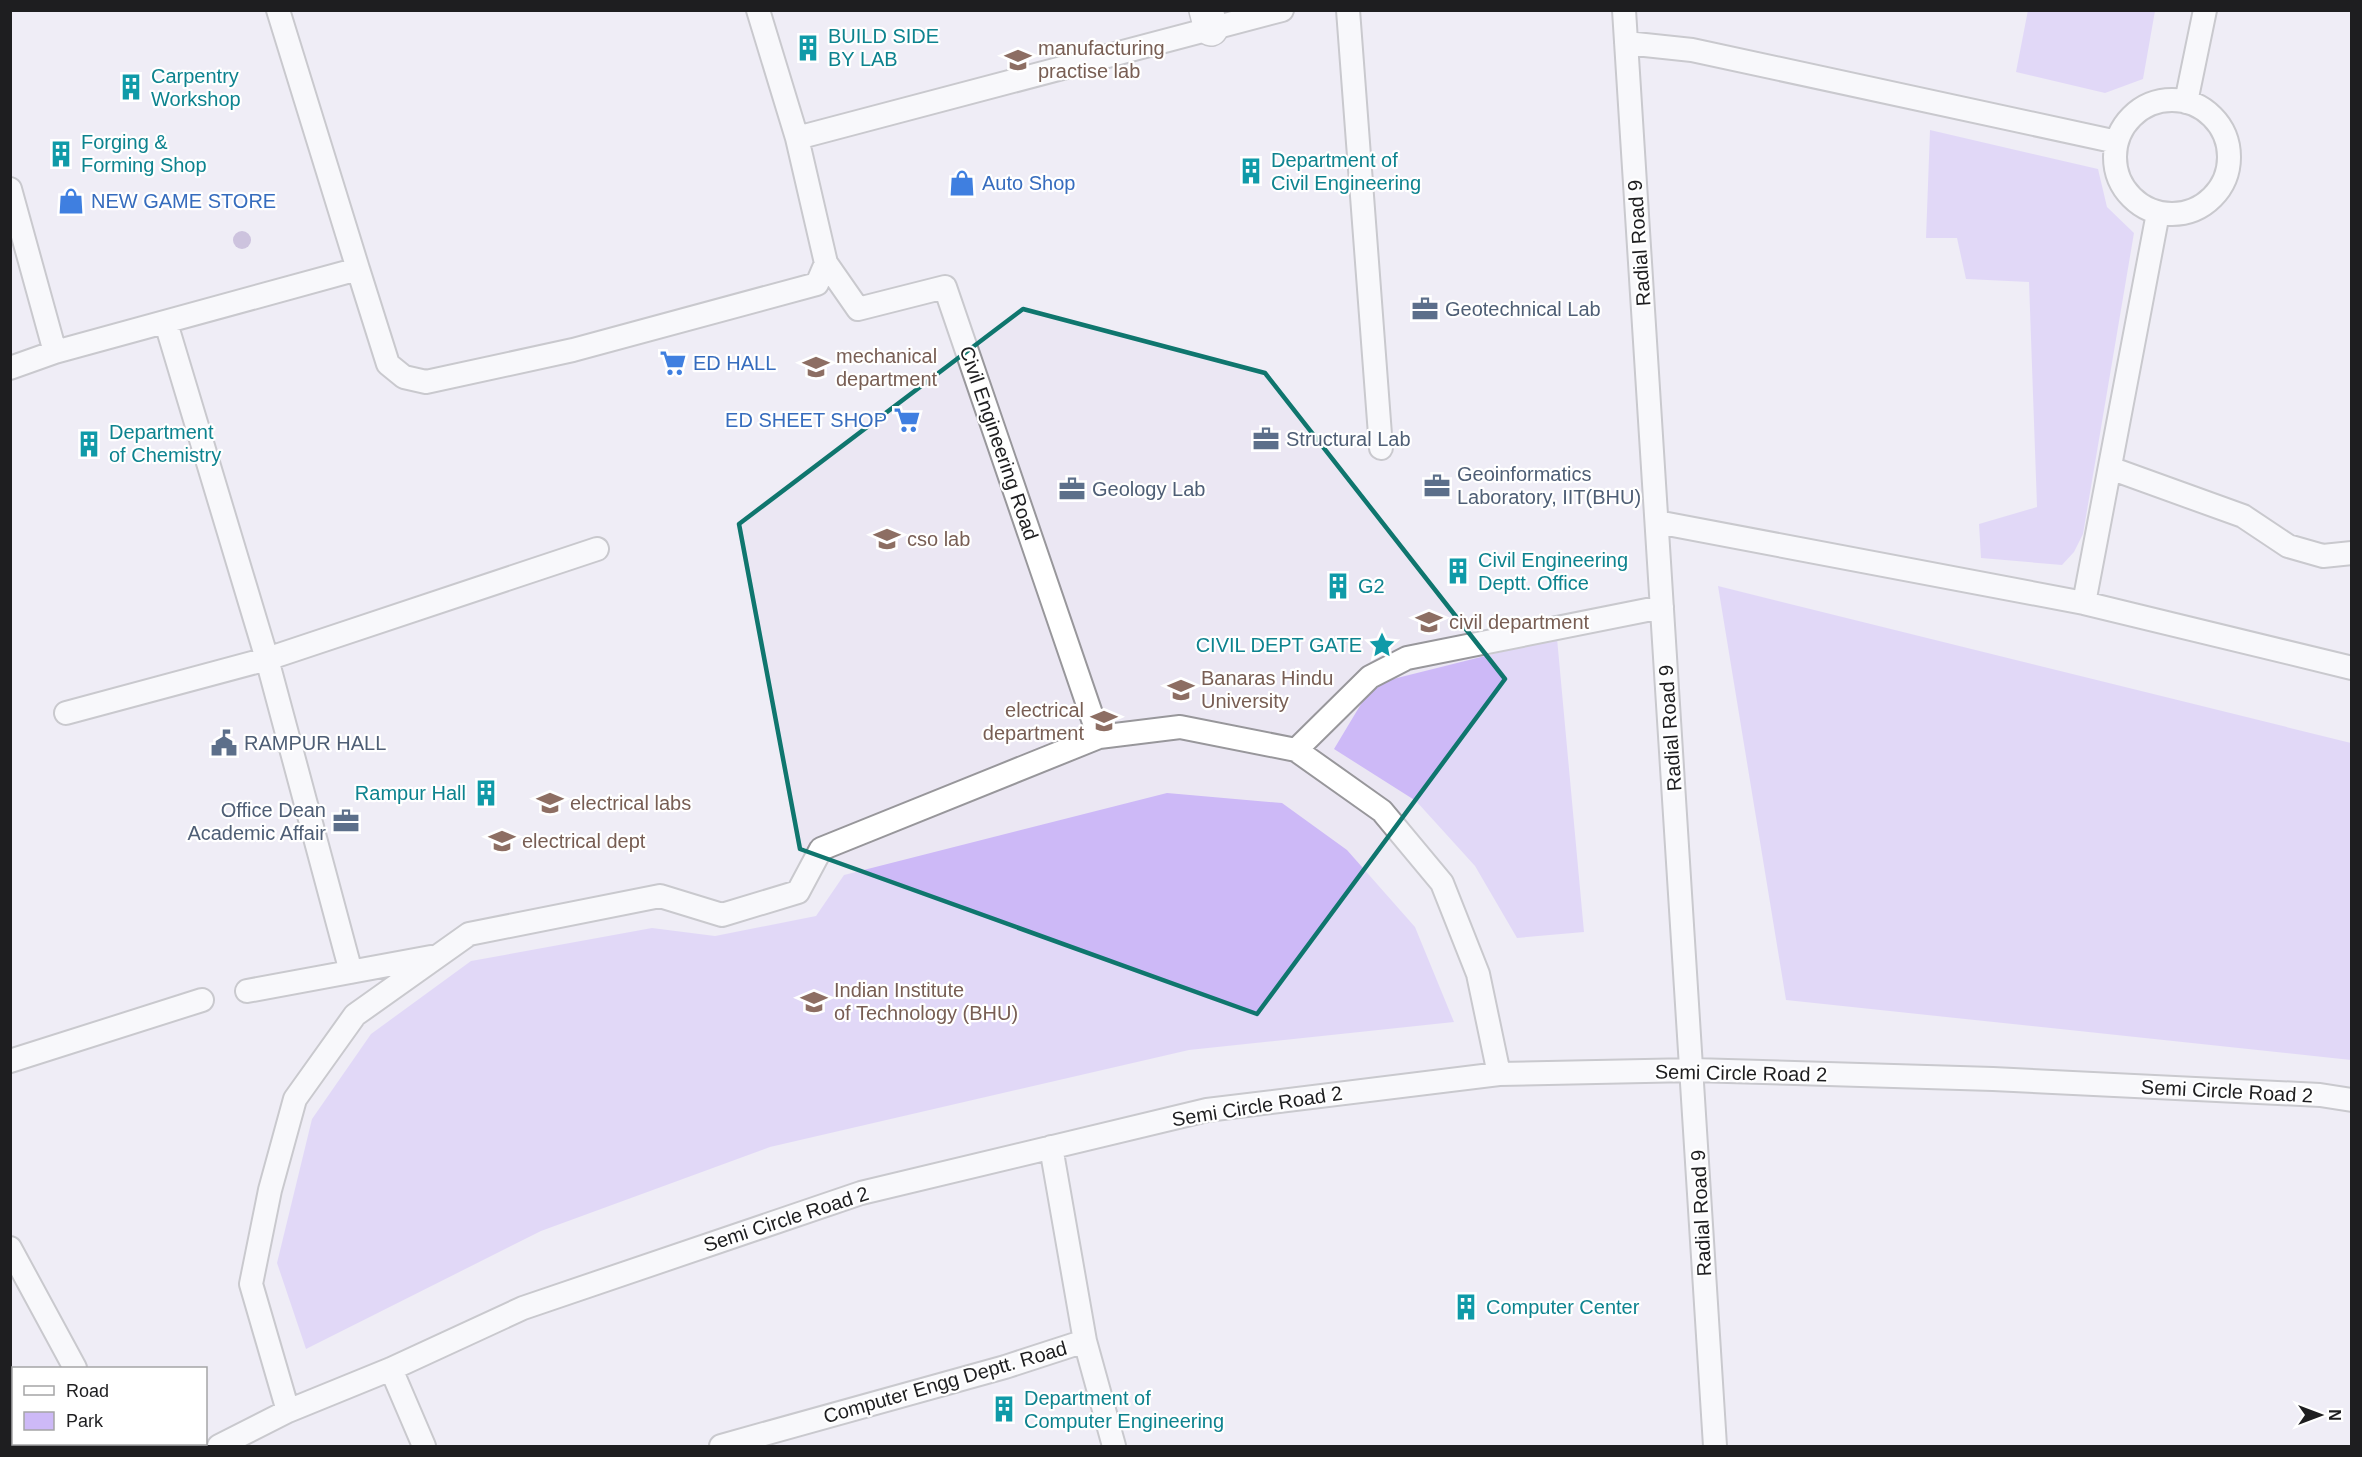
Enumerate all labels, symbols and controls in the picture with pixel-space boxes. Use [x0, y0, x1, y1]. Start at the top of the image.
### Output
place label: BUILD SIDE BY LAB [828, 25, 939, 70]
building icon: BUILD SIDE BY LAB [793, 33, 823, 63]
place label: manufacturing practise lab [1038, 37, 1165, 82]
school or university icon: manufacturing practise lab [1003, 45, 1033, 75]
place label: Carpentry Workshop [151, 65, 241, 110]
building icon: Carpentry Workshop [116, 72, 146, 102]
place label: Forging & Forming Shop [81, 131, 207, 176]
building icon: Forging & Forming Shop [46, 139, 76, 169]
place label: Department of Civil Engineering [1271, 149, 1421, 194]
building icon: Department of Civil Engineering [1236, 156, 1266, 186]
shop icon: Auto Shop [947, 168, 977, 198]
place label: Auto Shop [982, 172, 1075, 194]
street label: Radial Road 9 [1624, 179, 1654, 307]
shop icon: NEW GAME STORE [56, 186, 86, 216]
place label: NEW GAME STORE [91, 190, 276, 212]
office icon: Geotechnical Lab [1410, 294, 1440, 324]
place label: Geotechnical Lab [1445, 298, 1601, 320]
street label: Civil Engineering Road [955, 343, 1043, 543]
place label: mechanical department [836, 345, 938, 390]
supermarket icon: ED HALL [658, 348, 688, 378]
place label: ED HALL [693, 352, 776, 374]
school or university icon: mechanical department [801, 352, 831, 382]
supermarket icon: ED SHEET SHOP [892, 405, 922, 435]
place label: ED SHEET SHOP [725, 409, 887, 431]
place label: Department of Chemistry [109, 421, 221, 466]
office icon: Structural Lab [1251, 424, 1281, 454]
place label: Structural Lab [1286, 428, 1411, 450]
building icon: Department of Chemistry [74, 429, 104, 459]
place label: Geoinformatics Laboratory, IIT(BHU) [1457, 463, 1641, 508]
office icon: Geoinformatics Laboratory, IIT(BHU) [1422, 471, 1452, 501]
office icon: Geology Lab [1057, 474, 1087, 504]
place label: Geology Lab [1092, 478, 1205, 500]
school or university icon: cso lab [872, 524, 902, 554]
place label: cso lab [907, 528, 970, 550]
place label: Civil Engineering Deptt. Office [1478, 549, 1628, 594]
building icon: Civil Engineering Deptt. Office [1443, 556, 1473, 586]
building icon: G2 [1323, 571, 1353, 601]
place label: G2 [1358, 575, 1385, 597]
school or university icon: civil department [1414, 607, 1444, 637]
place label: civil department [1449, 611, 1590, 633]
place icon: CIVIL DEPT GATE [1367, 630, 1397, 660]
place label: CIVIL DEPT GATE [1196, 634, 1362, 656]
street label: Radial Road 9 [1655, 664, 1685, 792]
place label: Banaras Hindu University [1201, 667, 1333, 712]
school or university icon: Banaras Hindu University [1166, 675, 1196, 705]
place label: electrical department [983, 699, 1084, 744]
school or university icon: electrical department [1089, 706, 1119, 736]
public building icon: RAMPUR HALL [209, 728, 239, 758]
place label: RAMPUR HALL [244, 732, 386, 754]
building icon: Rampur Hall [471, 778, 501, 808]
place label: Rampur Hall [355, 782, 466, 804]
school or university icon: electrical labs [535, 788, 565, 818]
place label: electrical labs [570, 792, 691, 814]
place label: Office Dean Academic Affair [187, 799, 326, 844]
office icon: Office Dean Academic Affair [331, 806, 361, 836]
school or university icon: electrical dept [487, 826, 517, 856]
place label: electrical dept [522, 830, 646, 852]
place label: Indian Institute of Technology (BHU) [834, 979, 1018, 1024]
school or university icon: Indian Institute of Technology (BHU) [799, 987, 829, 1017]
street label: Semi Circle Road 2 [1655, 1060, 1827, 1086]
street label: Semi Circle Road 2 [2140, 1076, 2314, 1106]
street label: Semi Circle Road 2 [1170, 1082, 1344, 1130]
street label: Radial Road 9 [1687, 1149, 1715, 1277]
street label: Semi Circle Road 2 [701, 1182, 871, 1256]
building icon: Computer Center [1451, 1292, 1481, 1322]
place label: Computer Center [1486, 1296, 1640, 1318]
street label: Computer Engg Deptt. Road [821, 1337, 1069, 1427]
legend [12, 1367, 207, 1445]
text: Road [66, 1381, 109, 1401]
north arrow [2290, 1385, 2350, 1445]
place label: Department of Computer Engineering [1024, 1387, 1224, 1432]
building icon: Department of Computer Engineering [989, 1394, 1019, 1424]
text: N [2326, 1409, 2343, 1421]
text: Park [66, 1411, 104, 1431]

